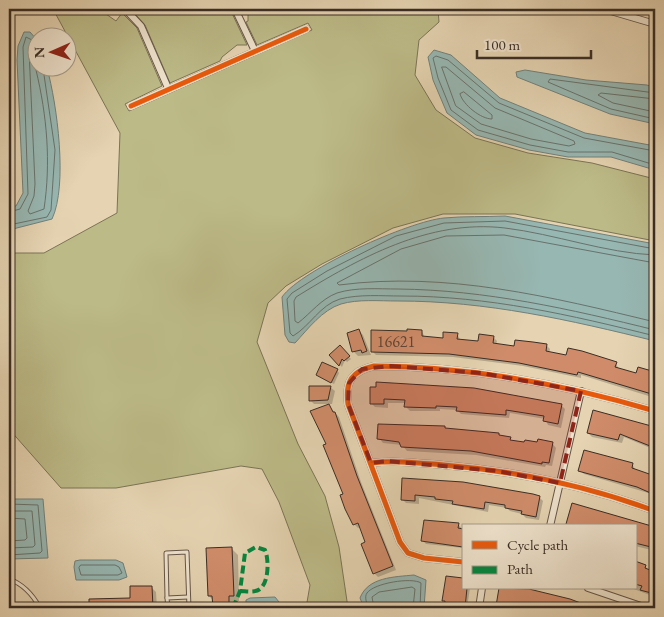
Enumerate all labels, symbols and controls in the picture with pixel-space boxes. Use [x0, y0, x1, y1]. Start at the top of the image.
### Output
north arrow [28, 28, 78, 78]
scale bar [477, 28, 590, 60]
text: 100 m [484, 35, 521, 54]
text: N [30, 46, 48, 58]
house number: 16621 [377, 331, 415, 352]
legend [462, 524, 636, 590]
text: Cycle path [507, 535, 569, 554]
text: Path [507, 559, 533, 578]

